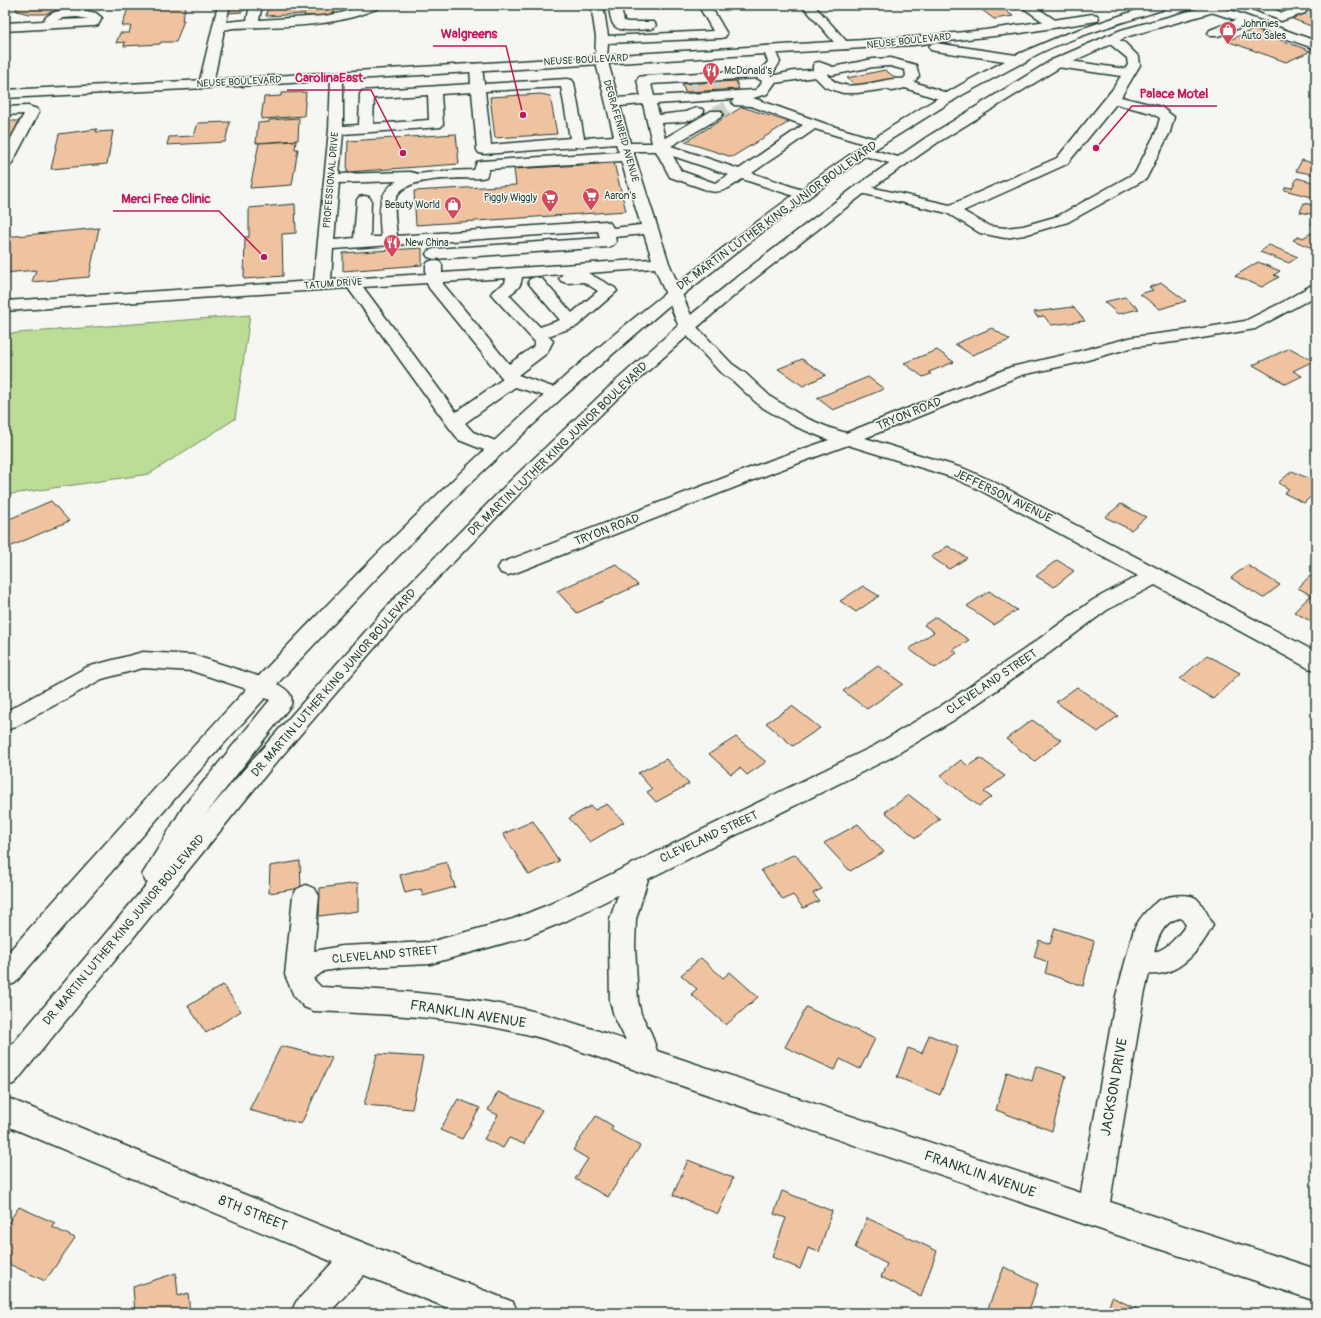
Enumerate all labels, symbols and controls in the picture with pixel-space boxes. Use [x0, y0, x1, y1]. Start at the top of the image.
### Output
place label: Johnnies Auto Sales [1241, 18, 1286, 42]
shop icon: Johnnies Auto Sales [1218, 20, 1238, 45]
callout: Walgreens [433, 21, 506, 46]
text: Walgreens [441, 26, 497, 42]
street label: NEUSE BOULEVARD [866, 31, 952, 51]
street label: NEUSE BOULEVARD [543, 52, 629, 68]
restaurant icon: McDonald's [701, 61, 721, 86]
callout: CarolinaEast [287, 65, 371, 90]
place label: McDonald's [724, 65, 772, 77]
text: CarolinaEast [295, 70, 364, 86]
street label: NEUSE BOULEVARD [196, 74, 282, 90]
street label: DEGRAFENREID AVENUE [601, 78, 641, 184]
callout: Palace Motel [1132, 81, 1217, 106]
text: Palace Motel [1140, 86, 1208, 102]
street label: PROFESSIONAL DRIVE [321, 131, 341, 229]
street label: DR. MARTIN LUTHER KING JUNIOR BOULEVARD [674, 138, 881, 294]
callout: Merci Free Clinic [113, 186, 219, 211]
supermarket icon: Aaron's [581, 186, 601, 211]
supermarket icon: Piggly Wiggly [540, 188, 560, 213]
place label: Aaron's [604, 190, 636, 202]
text: Merci Free Clinic [121, 191, 211, 207]
place label: Piggly Wiggly [484, 192, 538, 204]
shop icon: Beauty World [443, 195, 463, 220]
place label: Beauty World [385, 199, 440, 211]
restaurant icon: New China [382, 233, 402, 258]
place label: New China [405, 237, 449, 249]
street label: TATUM DRIVE [303, 276, 363, 292]
street label: DR. MARTIN LUTHER KING JUNIOR BOULEVARD [465, 358, 651, 539]
street label: TRYON ROAD [874, 394, 944, 434]
street label: JEFFERSON AVENUE [952, 466, 1054, 526]
street label: TRYON ROAD [572, 511, 642, 549]
street label: DR. MARTIN LUTHER KING JUNIOR BOULEVARD [248, 586, 420, 780]
street label: CLEVELAND STREET [944, 646, 1041, 718]
street label: CLEVELAND STREET [658, 808, 761, 866]
street label: DR. MARTIN LUTHER KING JUNIOR BOULEVARD [40, 831, 209, 1028]
street label: CLEVELAND STREET [331, 943, 439, 967]
street label: FRANKLIN AVENUE [409, 996, 527, 1032]
street label: JACKSON DRIVE [1097, 1037, 1131, 1137]
street label: FRANKLIN AVENUE [922, 1147, 1038, 1201]
street label: 8TH STREET [216, 1191, 290, 1235]

